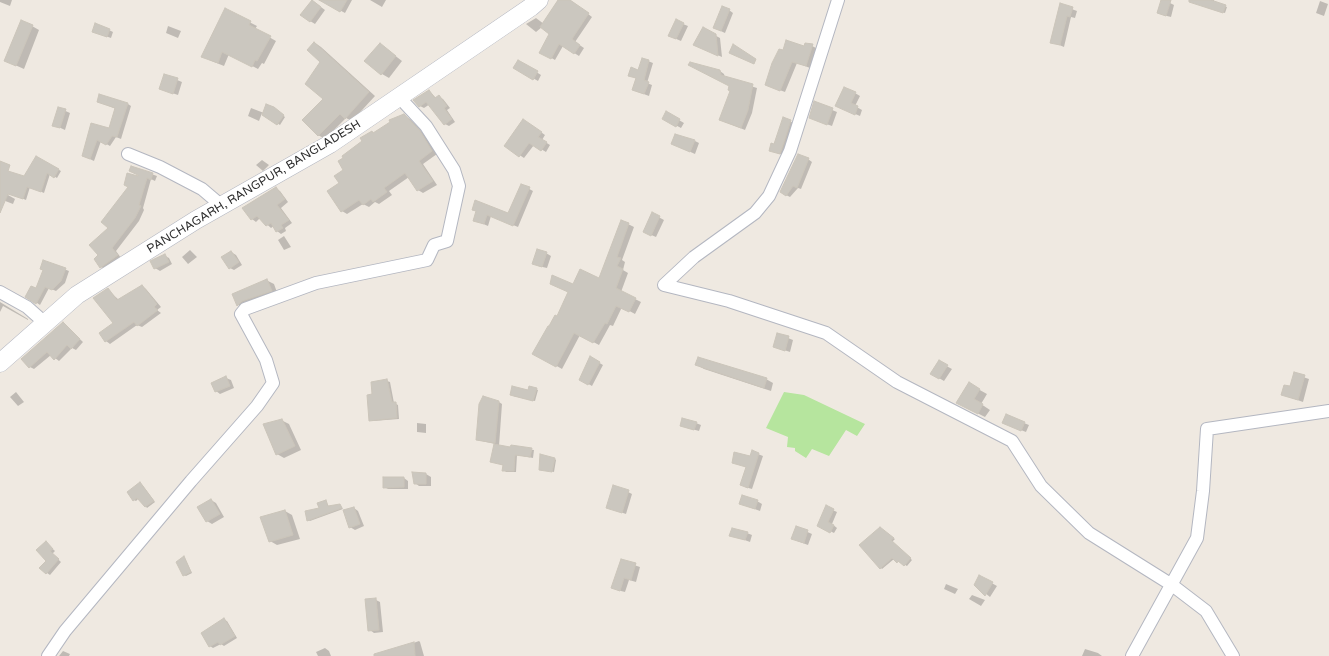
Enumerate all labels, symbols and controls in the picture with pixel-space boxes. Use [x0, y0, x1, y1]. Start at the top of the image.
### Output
street label: PANCHAGARH, RANGPUR, BANGLADESH [144, 117, 364, 257]

